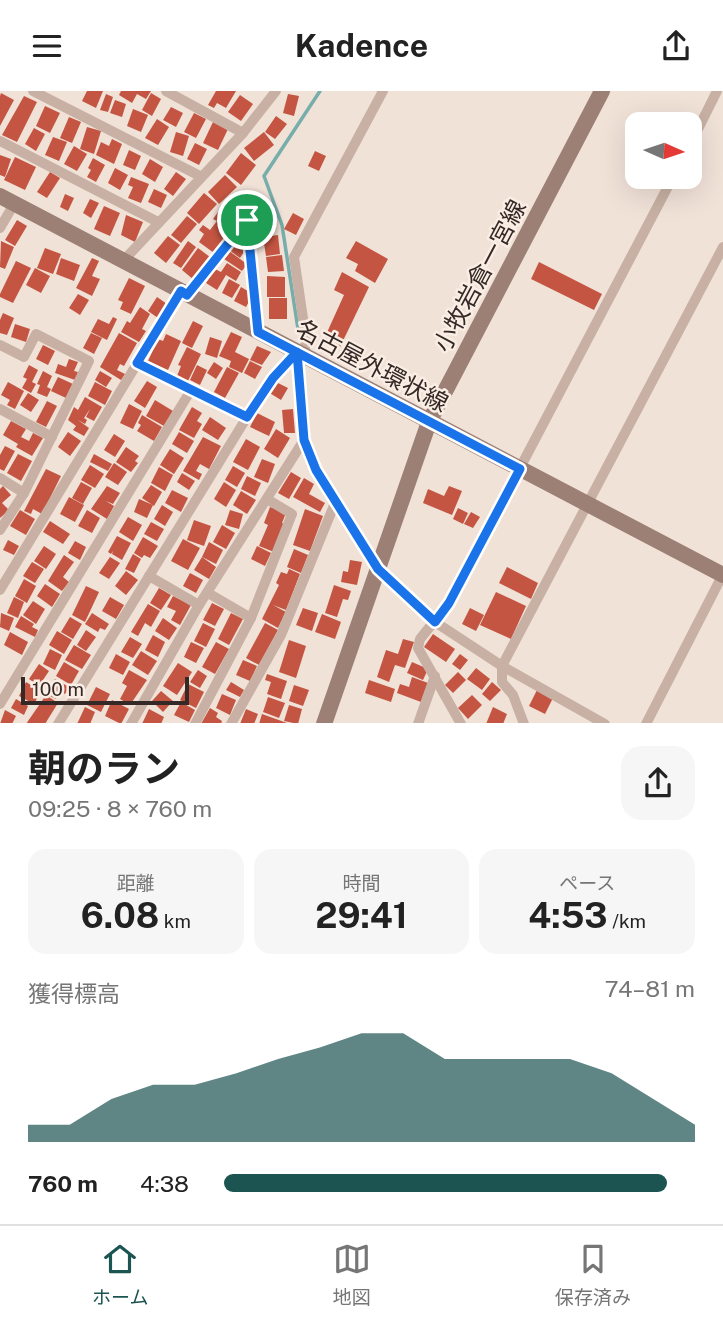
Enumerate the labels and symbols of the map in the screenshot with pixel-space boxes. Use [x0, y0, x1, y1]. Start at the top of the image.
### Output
north arrow [625, 112, 702, 189]
pin [217, 190, 277, 250]
street label: 小牧岩倉一宮線 [427, 195, 531, 356]
street label: 名古屋外環状線 [292, 313, 453, 417]
scale bar [21, 675, 189, 706]

